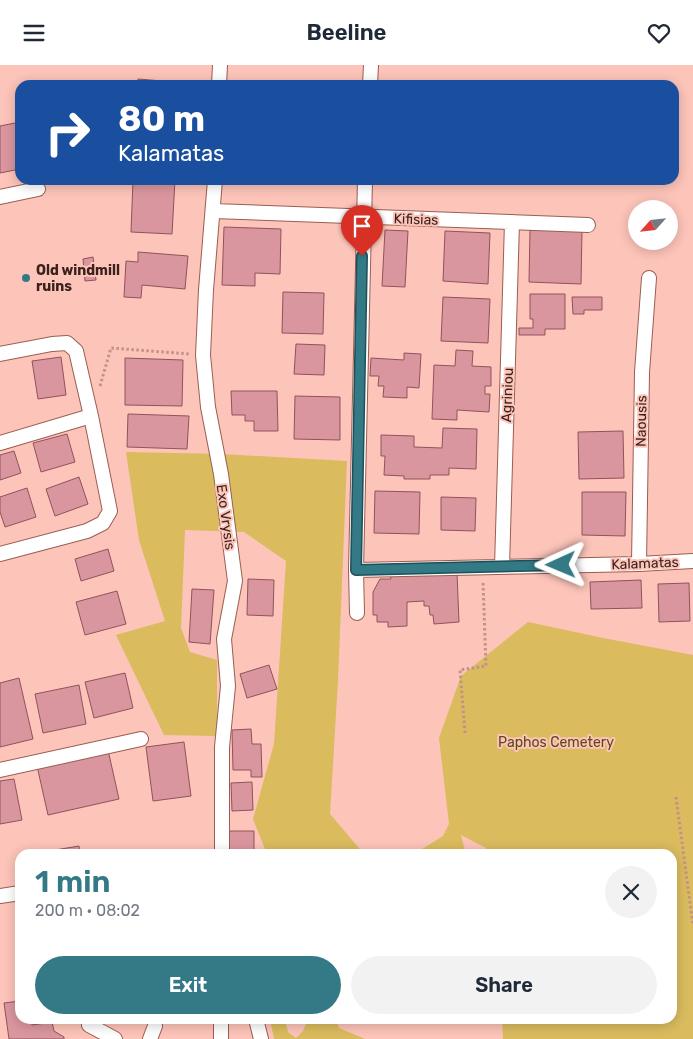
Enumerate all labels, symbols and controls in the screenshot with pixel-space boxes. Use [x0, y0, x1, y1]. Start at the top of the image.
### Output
icon: menu [20, 19, 48, 47]
text: Beeline [307, 19, 386, 46]
icon: heart [645, 19, 673, 47]
text: 80 m [118, 98, 205, 140]
icon: right [35, 100, 100, 165]
text: Kalamatas [118, 140, 224, 167]
north arrow [628, 200, 678, 250]
map controls [628, 200, 678, 250]
pin [341, 205, 383, 256]
street label: Kifisias [393, 210, 439, 229]
icon: arrive [348, 212, 376, 240]
place label: Old windmill ruins [36, 262, 120, 295]
marker: Old windmill ruins [20, 272, 32, 284]
street label: Agriniou [498, 367, 517, 423]
street label: Naousis [633, 395, 650, 447]
street label: Exo Vrysis [212, 483, 239, 551]
position arrow [534, 538, 586, 590]
street label: Kalamatas [611, 554, 679, 573]
park label: Paphos Cemetery [498, 734, 614, 751]
text: 1 min [35, 864, 110, 900]
button: close [605, 866, 657, 918]
text: 200 m · 08:02 [35, 901, 140, 920]
button: Exit [35, 956, 341, 1014]
button: Share [351, 956, 657, 1014]

